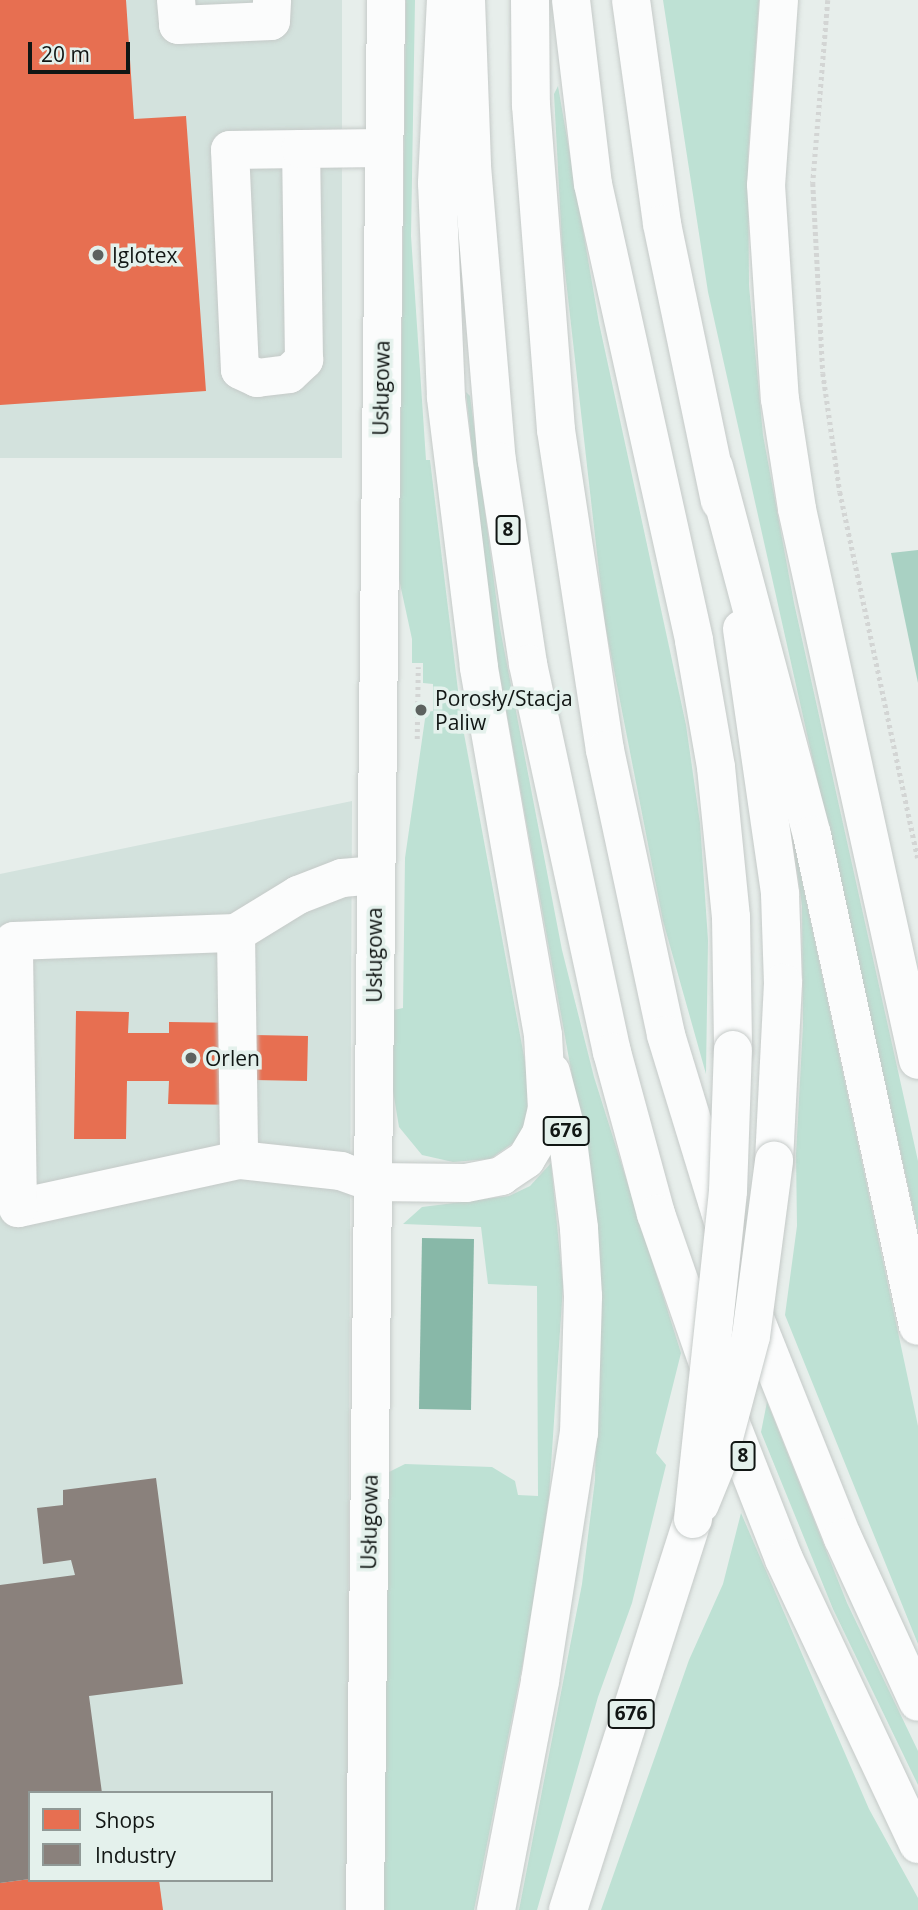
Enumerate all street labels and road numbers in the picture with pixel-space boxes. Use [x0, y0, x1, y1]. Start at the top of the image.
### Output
street label: Usługowa [368, 340, 394, 436]
road number: 8 [494, 514, 522, 545]
street label: Usługowa [361, 907, 387, 1003]
road number: 676 [542, 1116, 590, 1147]
road number: 8 [729, 1440, 757, 1472]
street label: Usługowa [356, 1474, 382, 1570]
road number: 676 [606, 1698, 656, 1730]

